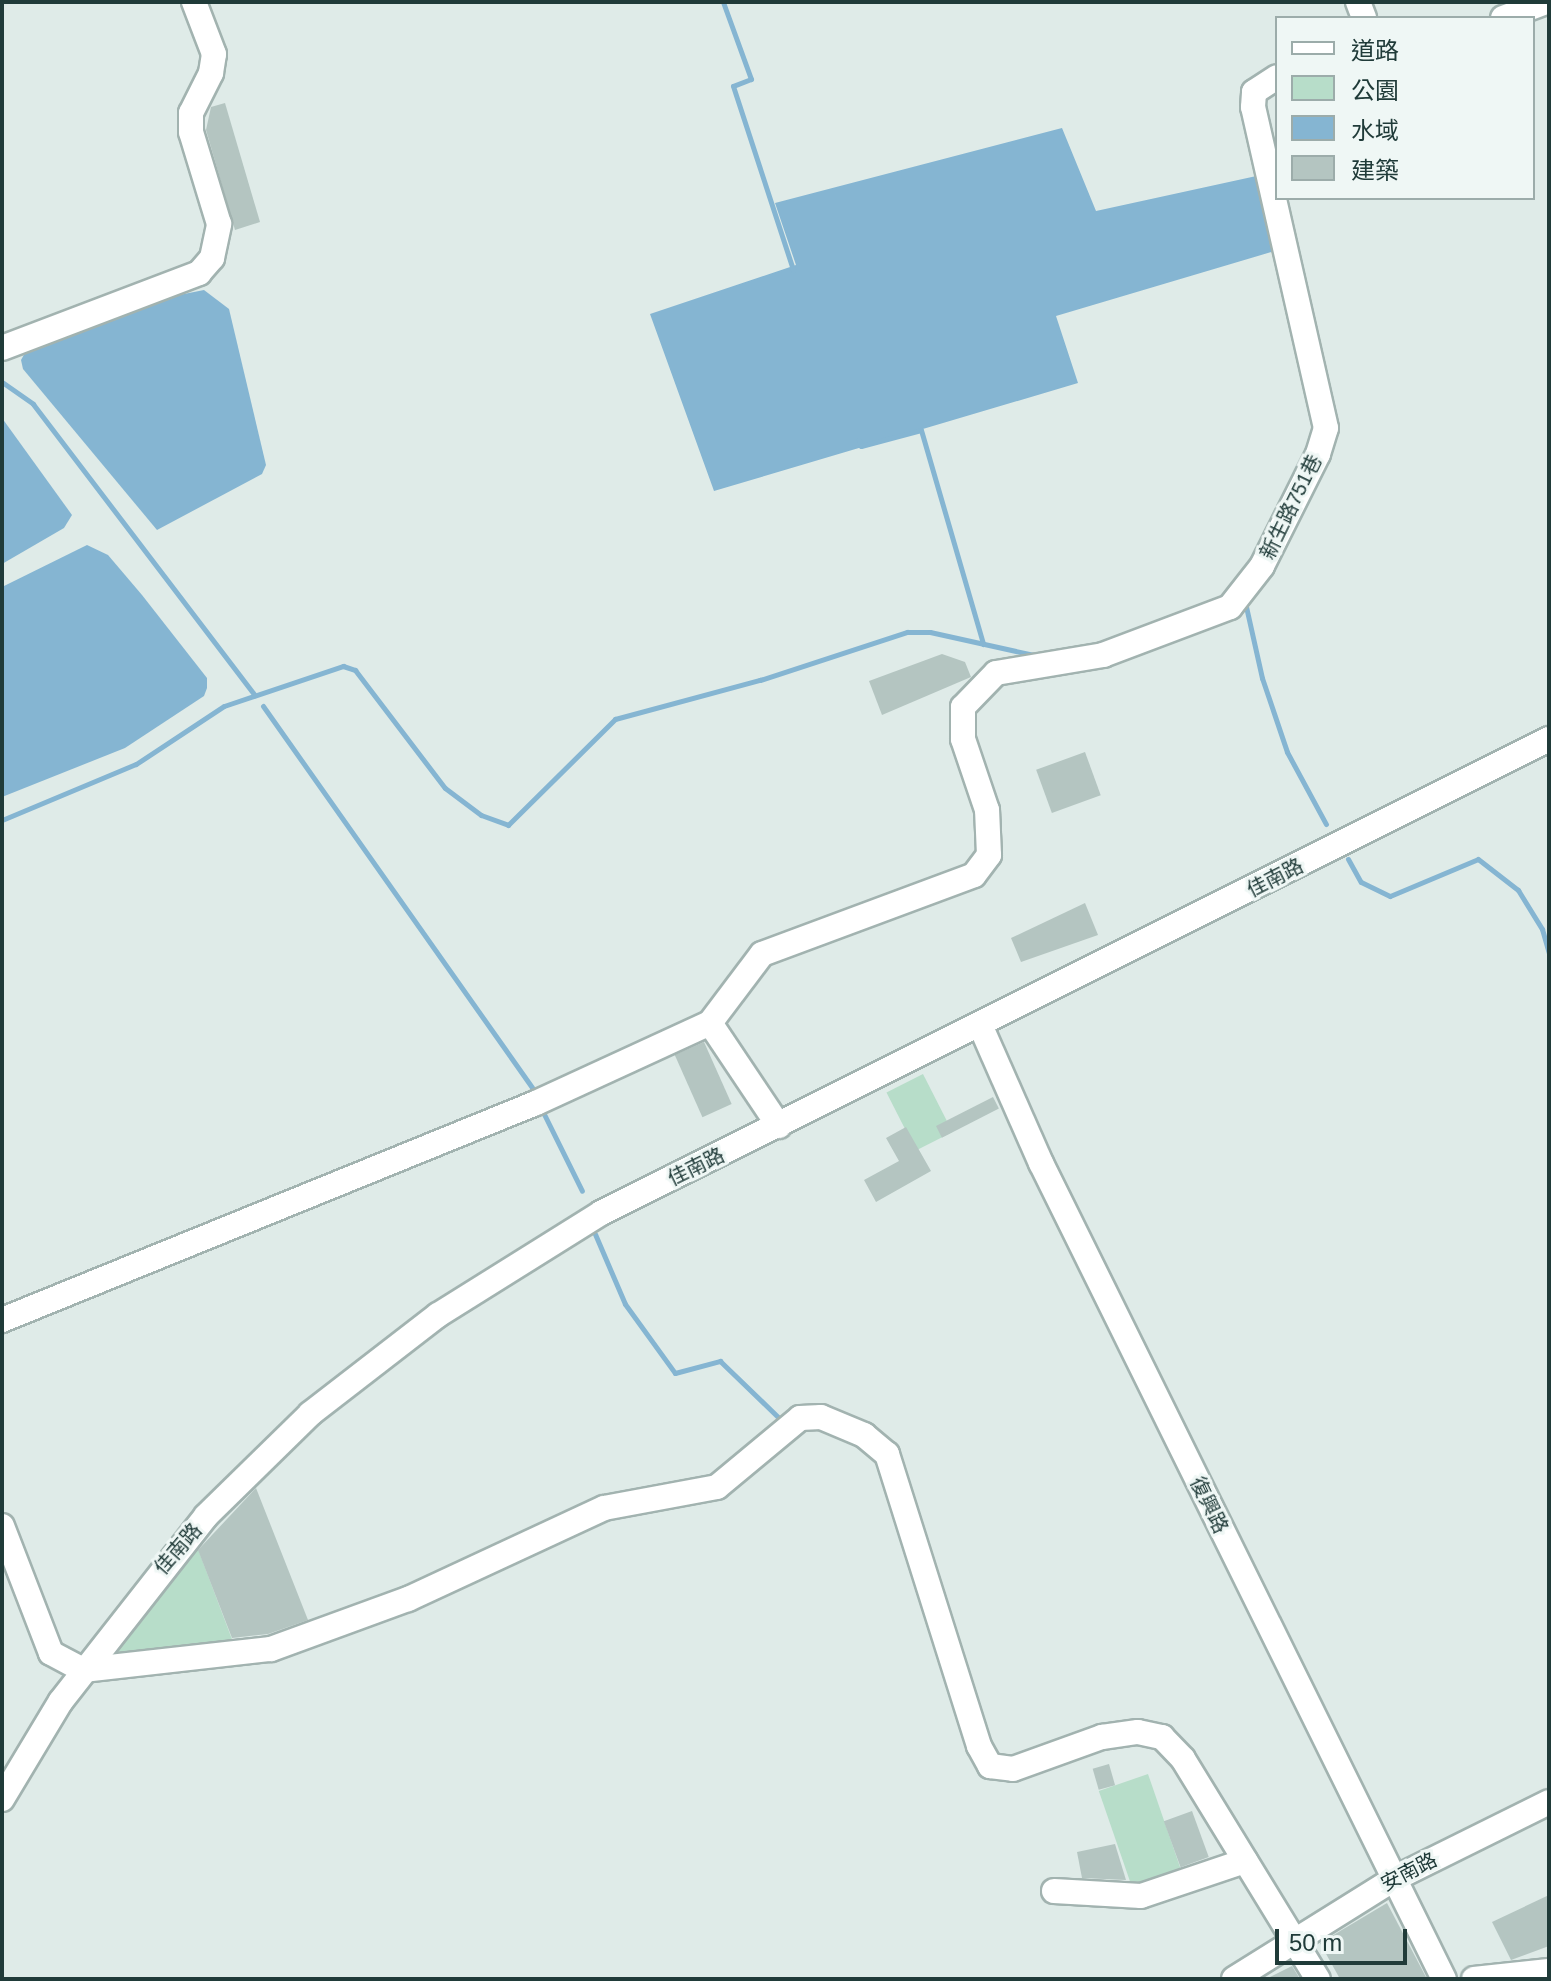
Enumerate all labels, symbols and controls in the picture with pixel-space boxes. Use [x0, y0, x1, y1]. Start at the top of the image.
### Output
legend [1275, 16, 1535, 200]
text: 道路 [1351, 37, 1399, 64]
text: 公園 [1351, 77, 1399, 104]
text: 水域 [1351, 117, 1399, 144]
text: 建築 [1351, 157, 1399, 184]
street label: 新生路751巷 [1255, 451, 1327, 563]
street label: 佳南路 [1243, 854, 1307, 902]
street label: 佳南路 [664, 1143, 728, 1191]
street label: 復興路 [1185, 1473, 1233, 1537]
street label: 佳南路 [149, 1518, 207, 1580]
street label: 安南路 [1377, 1848, 1441, 1896]
scale bar [1279, 1913, 1411, 1963]
text: 50 m [1289, 1929, 1342, 1956]

